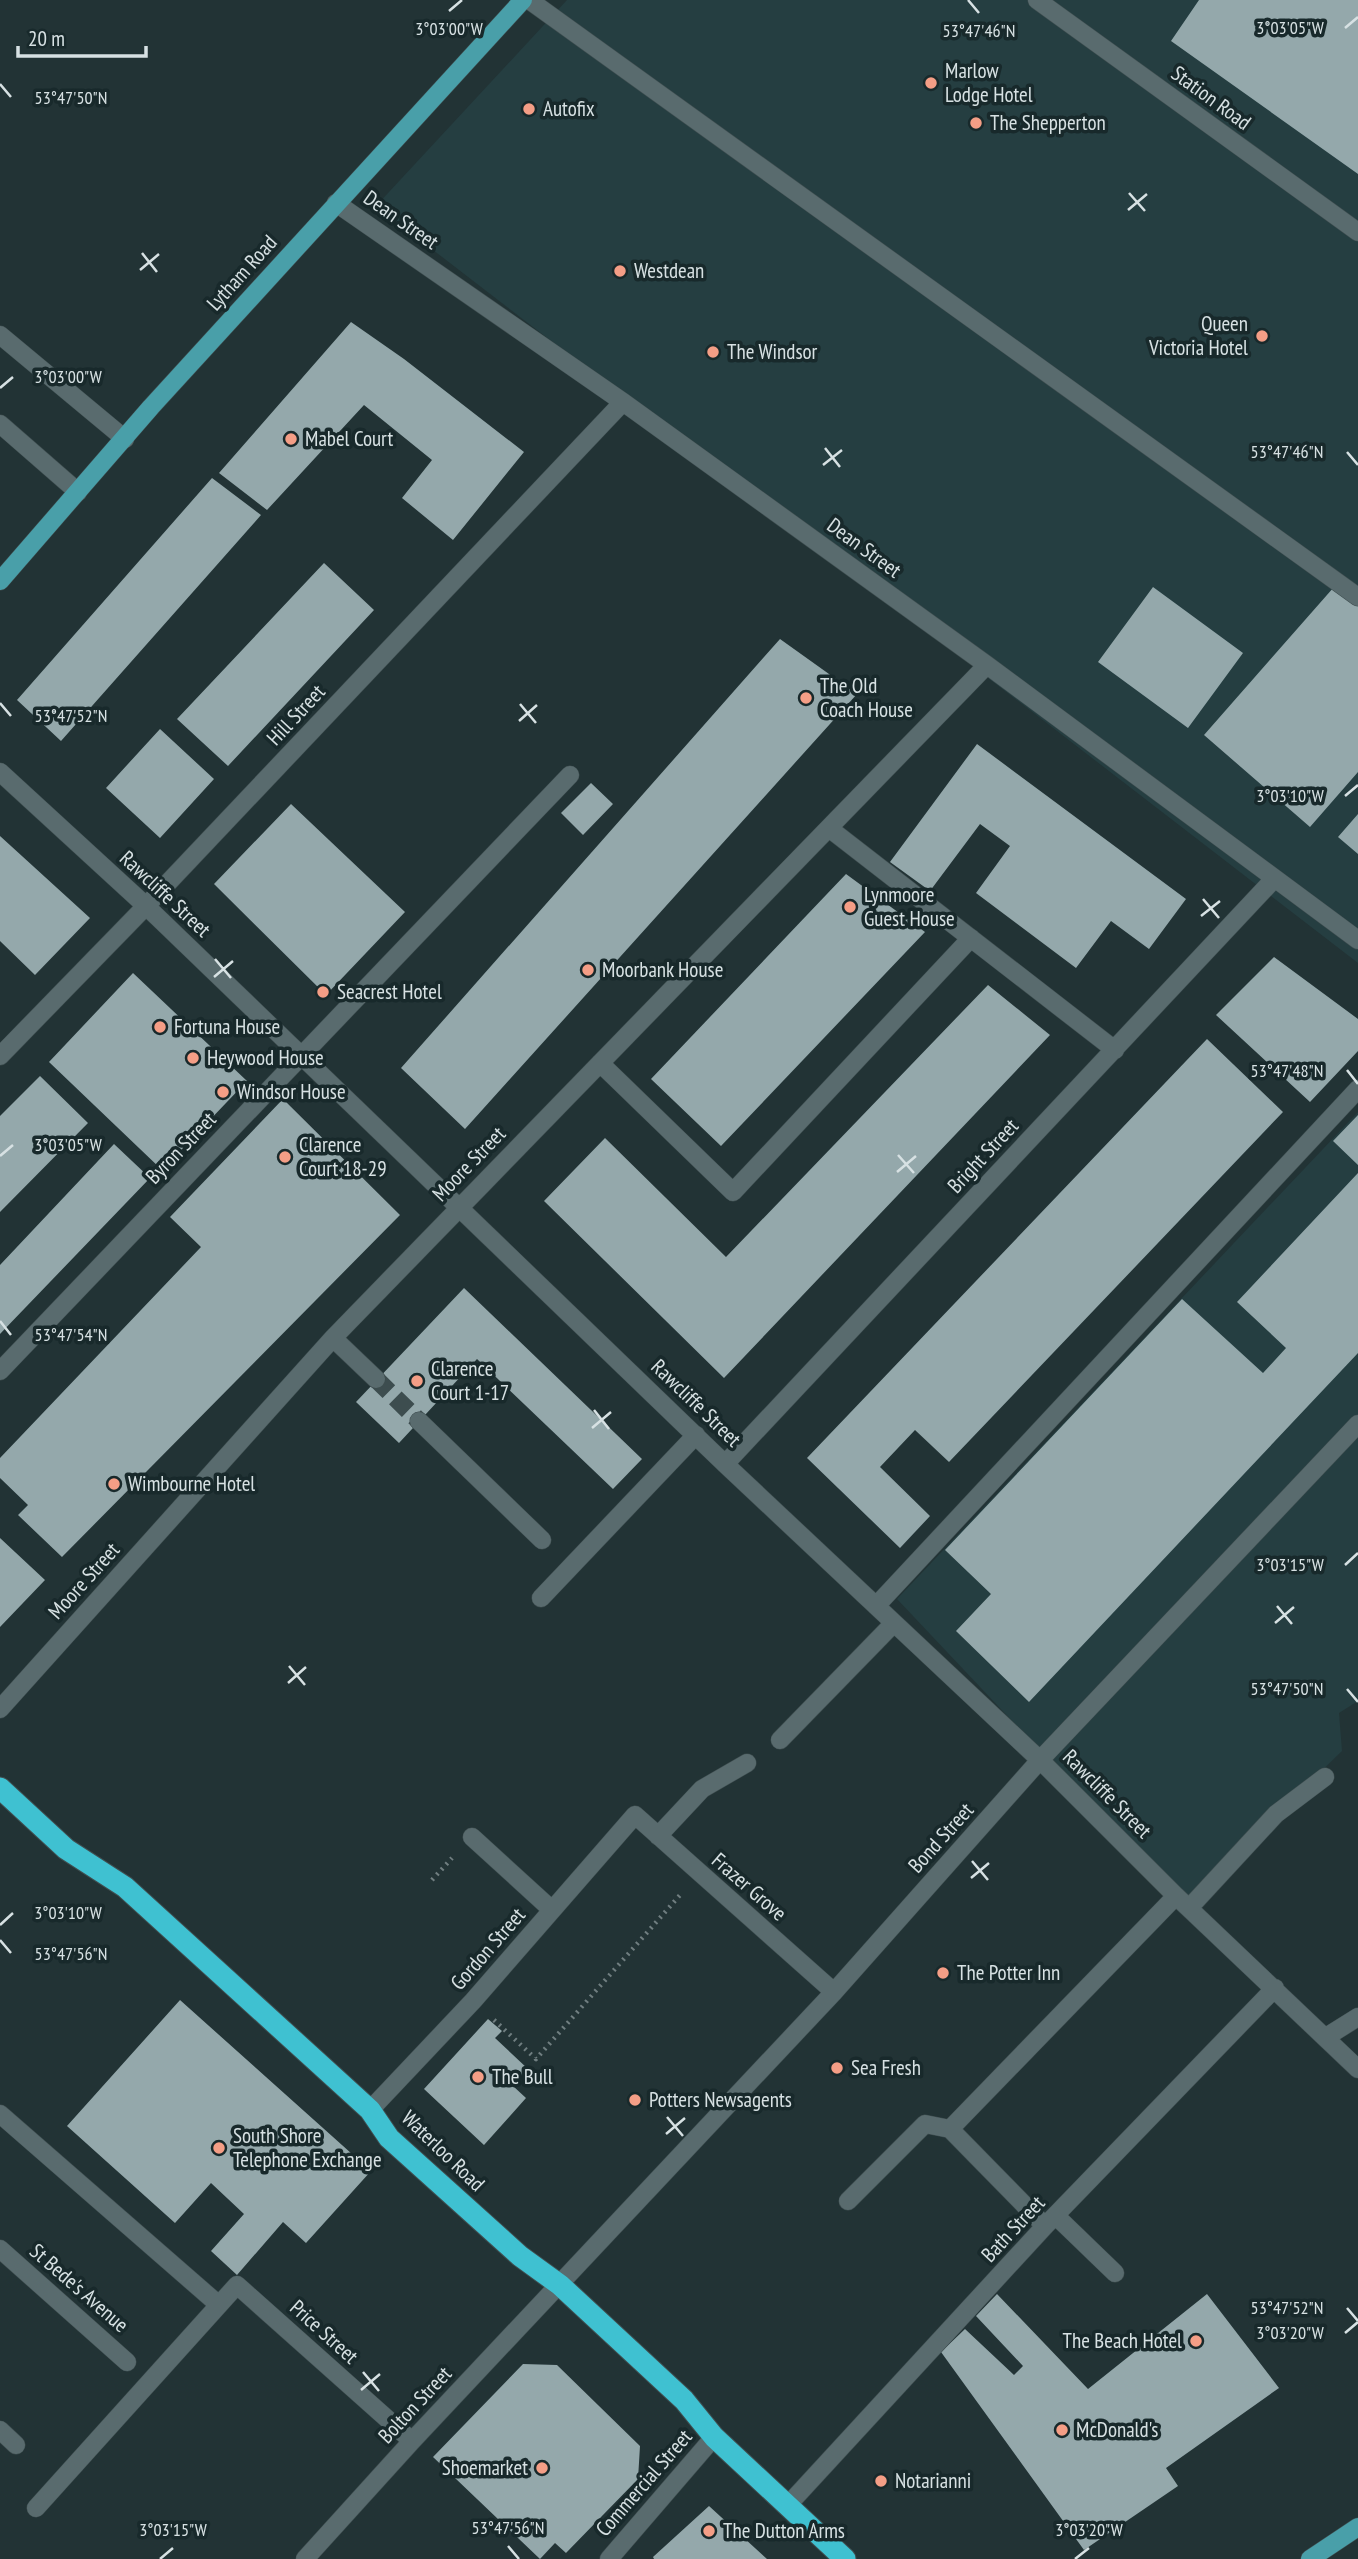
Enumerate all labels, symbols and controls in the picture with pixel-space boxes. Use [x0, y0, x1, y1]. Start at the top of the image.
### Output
scale bar [18, 14, 145, 58]
text: 3°03'05"W [1256, 16, 1324, 39]
text: 3°03'00"W [415, 17, 483, 40]
text: 53°47'46"N [943, 19, 1015, 42]
text: 20 m [28, 25, 65, 52]
place label: Marlow Lodge Hotel [945, 57, 1033, 108]
street label: Station Road [1166, 60, 1256, 136]
marker: Marlow Lodge Hotel [923, 75, 939, 91]
text: 53°47'50"N [35, 86, 107, 109]
place label: Autofix [543, 95, 595, 122]
marker: Autofix [521, 101, 537, 117]
place label: The Shepperton [990, 109, 1106, 136]
marker: The Shepperton [968, 115, 984, 131]
street label: Dean Street [359, 184, 444, 255]
street label: Lytham Road [201, 229, 283, 316]
place label: Westdean [634, 257, 704, 284]
marker: Westdean [612, 263, 628, 279]
place label: Queen Victoria Hotel [1148, 310, 1248, 361]
marker: Queen Victoria Hotel [1254, 328, 1270, 344]
place label: The Windsor [727, 338, 818, 365]
marker: The Windsor [705, 344, 721, 360]
text: 3°03'00"W [34, 365, 102, 388]
place label: Mabel Court [305, 425, 393, 452]
marker: Mabel Court [283, 431, 299, 447]
text: 53°47'46"N [1251, 440, 1323, 463]
street label: Dean Street [822, 512, 907, 584]
place label: The Old Coach House [820, 672, 913, 723]
street label: Hill Street [261, 678, 331, 751]
marker: The Old Coach House [798, 690, 814, 706]
text: 53°47'52"N [35, 704, 107, 727]
text: 3°03'10"W [1256, 784, 1324, 807]
street label: Rawcliffe Street [114, 845, 217, 943]
place label: Lynmoore Guest House [864, 881, 955, 932]
marker: Lynmoore Guest House [842, 899, 858, 915]
place label: Moorbank House [602, 956, 723, 983]
marker: Moorbank House [580, 962, 596, 978]
place label: Seacrest Hotel [337, 978, 442, 1005]
marker: Seacrest Hotel [315, 984, 331, 1000]
place label: Fortuna House [174, 1013, 280, 1040]
marker: Fortuna House [152, 1019, 168, 1035]
place label: Heywood House [207, 1044, 324, 1071]
marker: Heywood House [185, 1050, 201, 1066]
text: 53°47'48"N [1251, 1059, 1323, 1082]
place label: Windsor House [237, 1078, 346, 1105]
marker: Windsor House [215, 1084, 231, 1100]
street label: Byron Street [140, 1106, 222, 1189]
street label: Bright Street [941, 1113, 1024, 1199]
street label: Moore Street [426, 1120, 511, 1207]
place label: Clarence Court 18-29 [299, 1131, 387, 1182]
text: 3°03'05"W [34, 1133, 102, 1156]
marker: Clarence Court 18-29 [277, 1149, 293, 1165]
text: 53°47'54"N [35, 1323, 107, 1346]
street label: Rawcliffe Street [646, 1353, 747, 1452]
place label: Clarence Court 1-17 [431, 1355, 509, 1406]
marker: Clarence Court 1-17 [409, 1373, 425, 1389]
place label: Wimbourne Hotel [128, 1470, 255, 1497]
marker: Wimbourne Hotel [106, 1476, 122, 1492]
street label: Moore Street [42, 1537, 125, 1625]
text: 3°03'15"W [1256, 1553, 1324, 1576]
text: 53°47'50"N [1251, 1677, 1323, 1700]
street label: Rawcliffe Street [1057, 1744, 1158, 1844]
street label: Bond Street [902, 1797, 979, 1878]
street label: Frazer Grove [706, 1847, 792, 1927]
text: 3°03'10"W [34, 1901, 102, 1924]
street label: Gordon Street [444, 1902, 531, 1995]
text: 53°47'56"N [35, 1942, 107, 1965]
place label: The Potter Inn [957, 1959, 1060, 1986]
marker: The Potter Inn [935, 1965, 951, 1981]
place label: Sea Fresh [851, 2054, 921, 2081]
marker: Sea Fresh [829, 2060, 845, 2076]
place label: The Bull [492, 2063, 553, 2090]
marker: The Bull [470, 2069, 486, 2085]
place label: Potters Newsagents [649, 2086, 792, 2113]
marker: Potters Newsagents [627, 2092, 643, 2108]
street label: Waterloo Road [396, 2104, 491, 2197]
place label: South Shore Telephone Exchange [233, 2122, 382, 2173]
marker: South Shore Telephone Exchange [211, 2140, 227, 2156]
street label: Bath Street [975, 2190, 1050, 2268]
street label: St Bede's Avenue [24, 2237, 134, 2338]
street label: Price Street [284, 2294, 364, 2370]
text: 53°47'52"N [1251, 2296, 1323, 2319]
text: 3°03'20"W [1256, 2321, 1324, 2344]
place label: The Beach Hotel [1063, 2327, 1182, 2354]
marker: The Beach Hotel [1188, 2333, 1204, 2349]
street label: Bolton Street [372, 2360, 457, 2449]
place label: McDonald's [1076, 2416, 1158, 2443]
marker: McDonald's [1054, 2422, 1070, 2438]
street label: Commercial Street [590, 2423, 698, 2542]
place label: Shoemarket [442, 2454, 528, 2481]
marker: Shoemarket [534, 2460, 550, 2476]
place label: Notarianni [895, 2467, 971, 2494]
marker: Notarianni [873, 2473, 889, 2489]
text: 53°47'56"N [472, 2516, 544, 2539]
place label: The Dutton Arms [723, 2517, 845, 2544]
text: 3°03'15"W [139, 2518, 207, 2541]
text: 3°03'20"W [1055, 2518, 1123, 2541]
marker: The Dutton Arms [701, 2523, 717, 2539]

